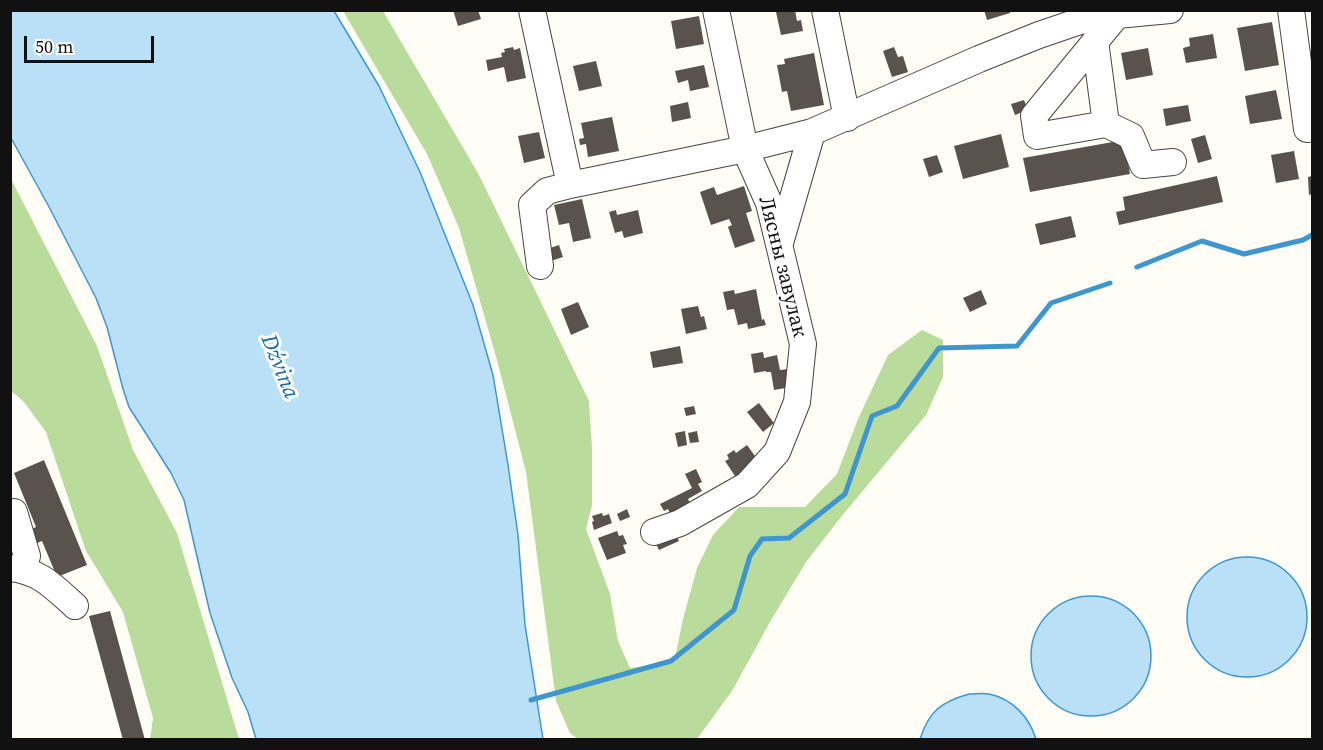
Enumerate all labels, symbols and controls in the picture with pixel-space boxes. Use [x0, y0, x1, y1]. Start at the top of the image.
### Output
scale bar [27, 24, 158, 62]
text: 50 m [35, 34, 73, 59]
street label: Лясны завулак [752, 194, 812, 340]
water label: Dźvina [254, 331, 304, 403]

